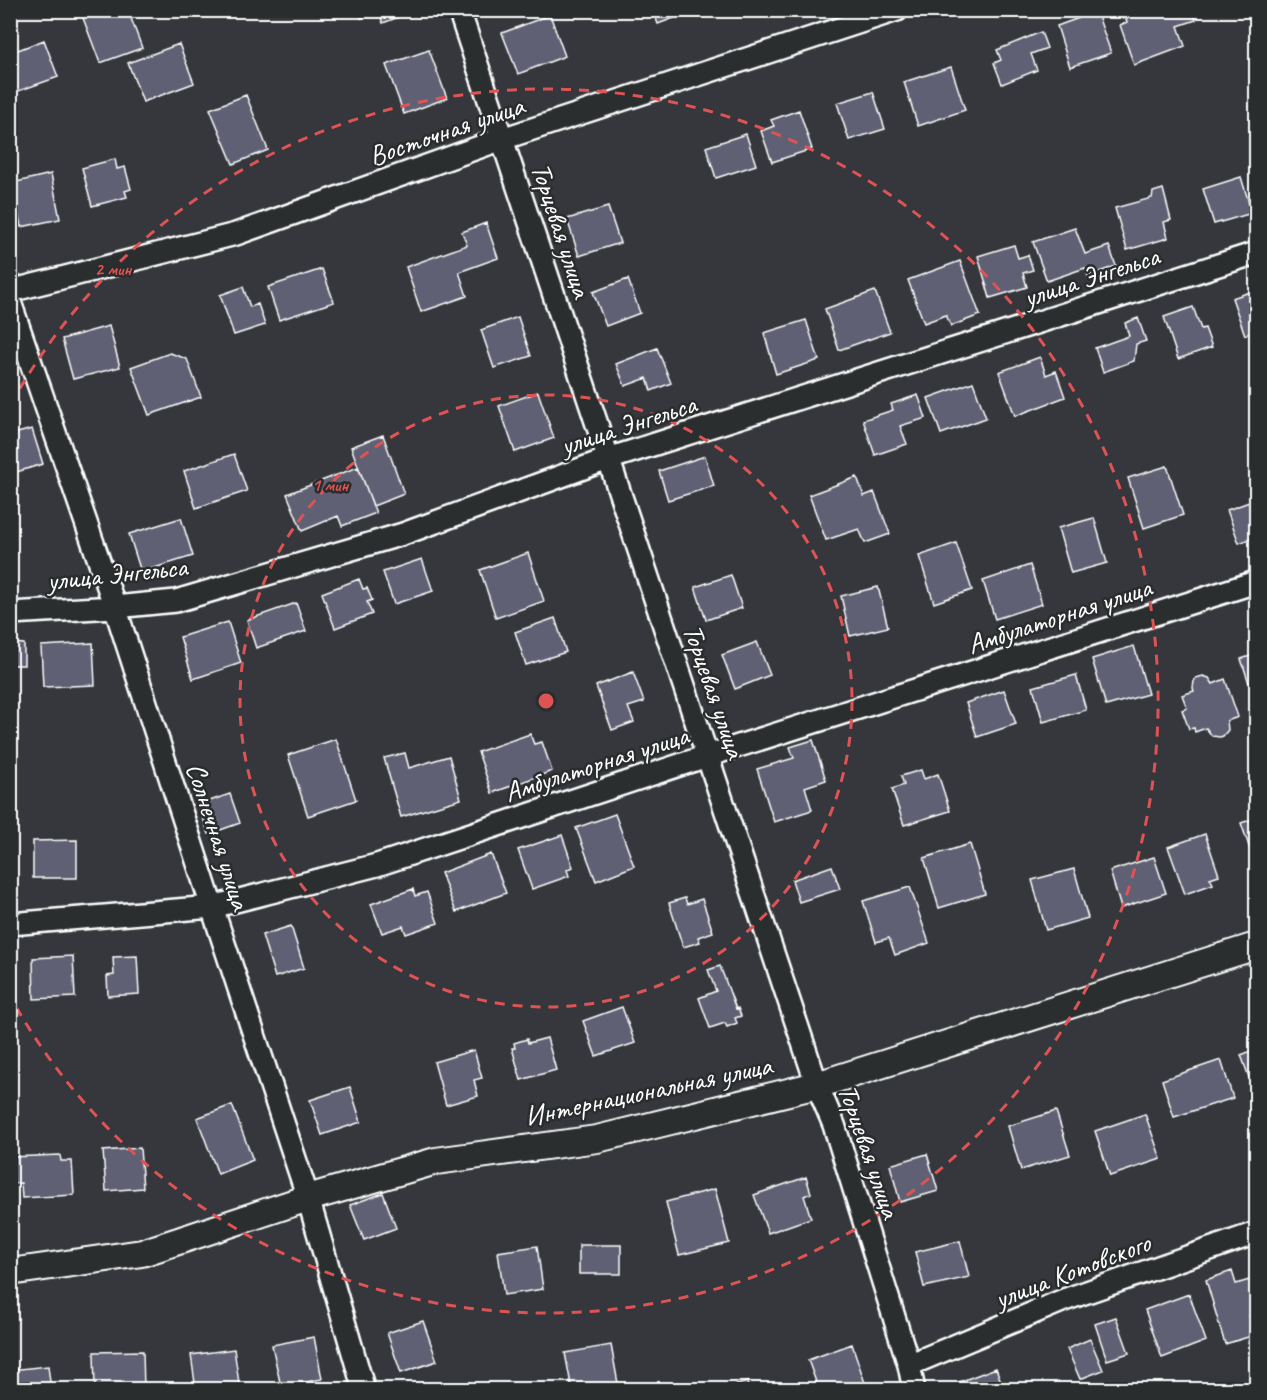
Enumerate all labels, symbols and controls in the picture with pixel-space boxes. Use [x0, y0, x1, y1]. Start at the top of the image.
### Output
street label: Восточная улица [364, 87, 530, 173]
street label: Торцевая улица [523, 158, 600, 303]
street label: улица Энгельса [1017, 238, 1165, 315]
text: 2 мин [95, 258, 132, 280]
street label: улица Энгельса [554, 386, 702, 463]
text: 1 мин [312, 474, 349, 496]
street label: улица Энгельса [43, 549, 191, 598]
street label: Амбулаторная улица [963, 569, 1157, 662]
street label: Торцевая улица [675, 620, 754, 764]
centre of rings [536, 691, 556, 711]
street label: Амбулаторная улица [500, 717, 694, 810]
street label: Солнечная улица [178, 758, 259, 916]
street label: Интернациональная улица [521, 1047, 777, 1134]
street label: Торцевая улица [830, 1080, 909, 1224]
street label: улица Котовского [987, 1224, 1157, 1317]

